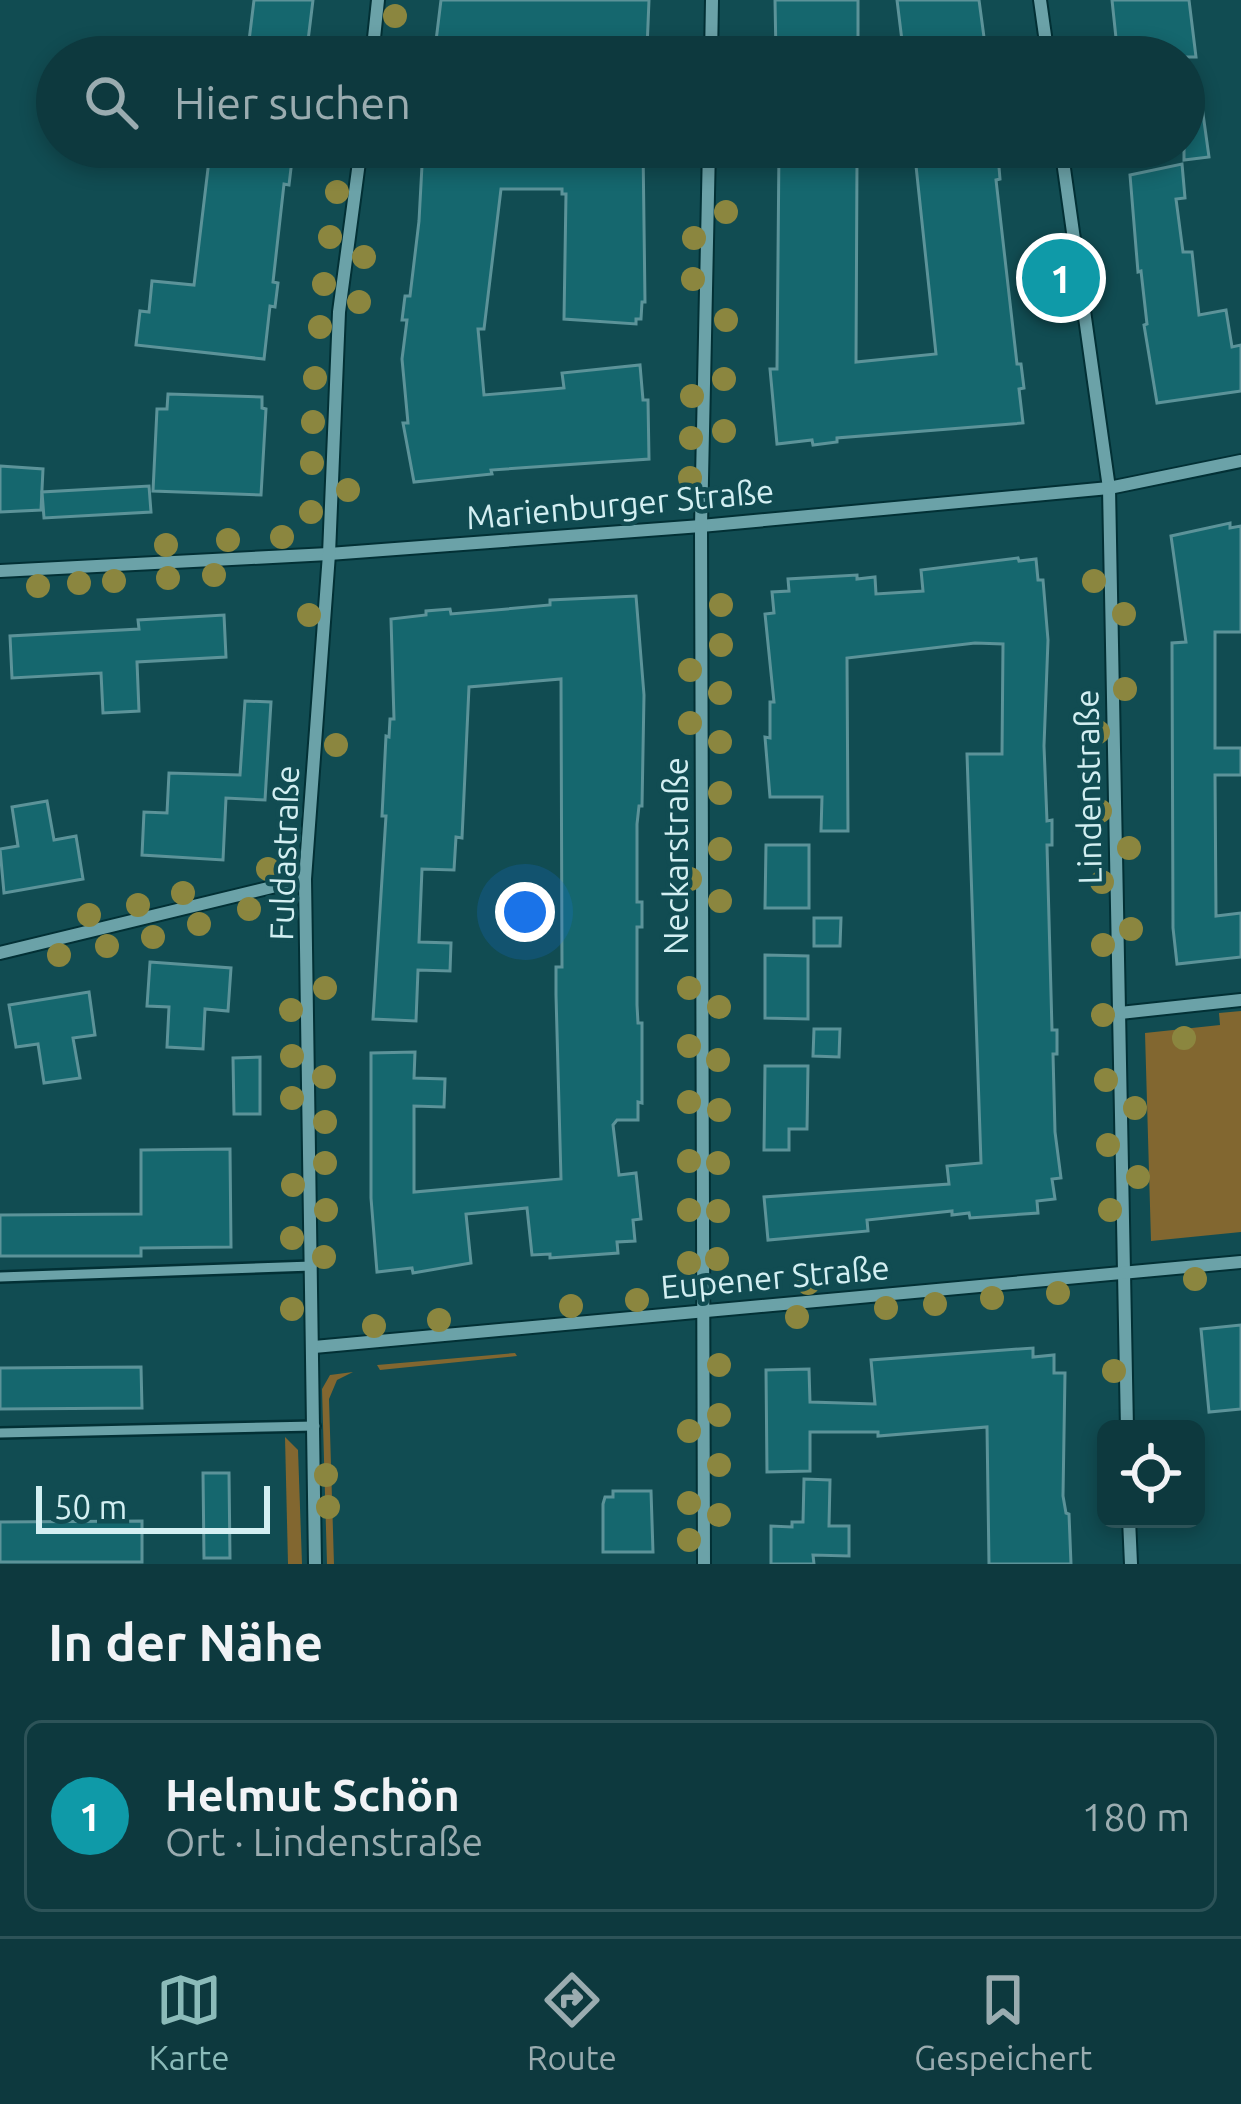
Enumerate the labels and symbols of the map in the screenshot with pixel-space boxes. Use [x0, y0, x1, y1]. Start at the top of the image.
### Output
pin: 1 [1022, 233, 1100, 323]
street label: Marienburger Straße [464, 472, 775, 535]
street label: Lindenstraße [1067, 689, 1108, 885]
street label: Neckarstraße [657, 757, 694, 955]
street label: Fuldastraße [262, 765, 305, 941]
your location [495, 882, 555, 942]
street label: Eupener Straße [659, 1248, 891, 1305]
scale bar [36, 1480, 270, 1533]

